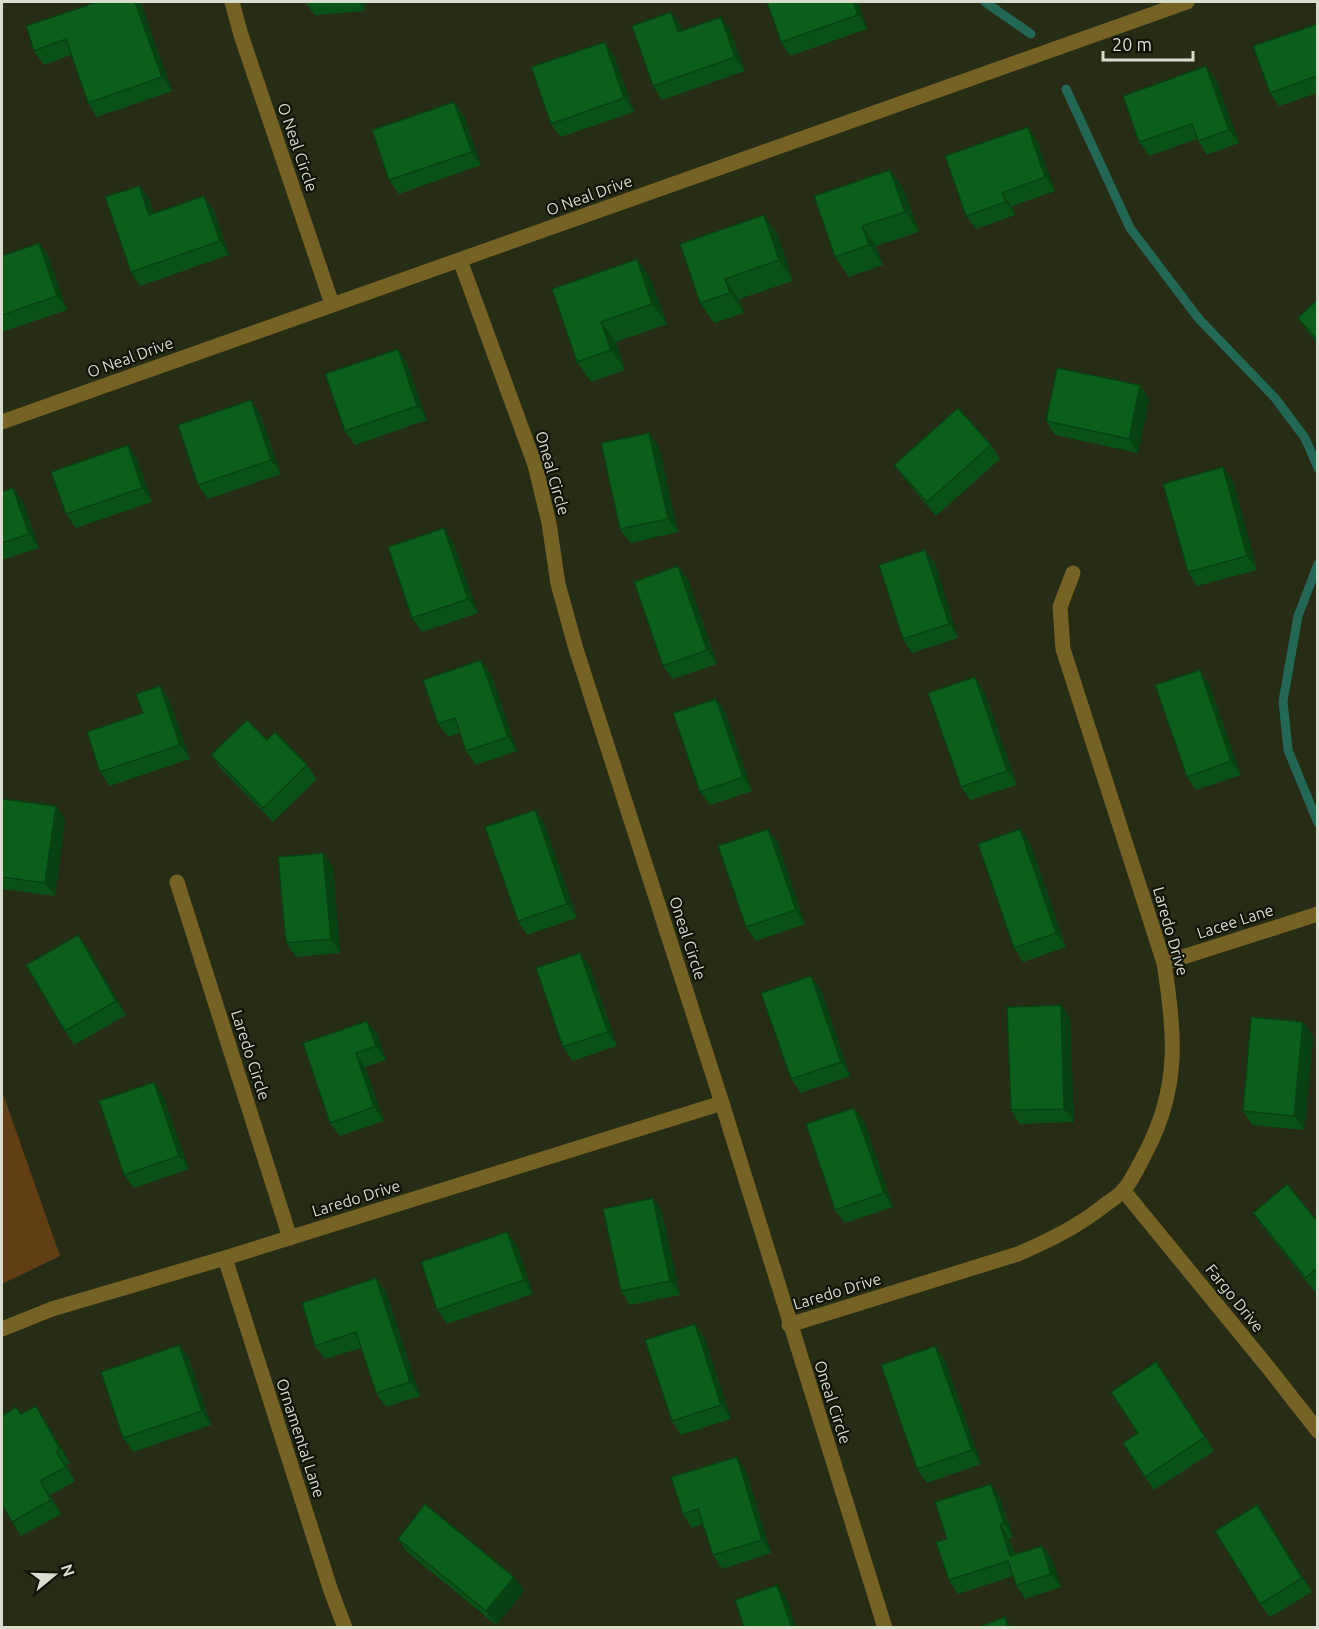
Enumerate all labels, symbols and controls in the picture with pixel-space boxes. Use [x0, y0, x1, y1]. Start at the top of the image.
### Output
scale bar [1103, 24, 1193, 62]
text: 20 m [1112, 34, 1152, 54]
street label: O Neal Circle [274, 100, 322, 194]
street label: O Neal Drive [544, 171, 634, 219]
street label: O Neal Drive [85, 333, 175, 381]
street label: Oneal Circle [532, 429, 574, 517]
street label: Laredo Drive [1150, 885, 1192, 977]
street label: Oneal Circle [666, 894, 710, 982]
street label: Lacee Lane [1194, 900, 1276, 942]
street label: Laredo Circle [228, 1008, 274, 1102]
street label: Laredo Drive [310, 1176, 402, 1220]
street label: Fargo Drive [1202, 1260, 1268, 1336]
street label: Laredo Drive [791, 1269, 883, 1313]
street label: Oneal Circle [811, 1358, 855, 1446]
street label: Ornamental Lane [273, 1376, 329, 1500]
north arrow [24, 1545, 84, 1605]
text: N [58, 1562, 79, 1579]

